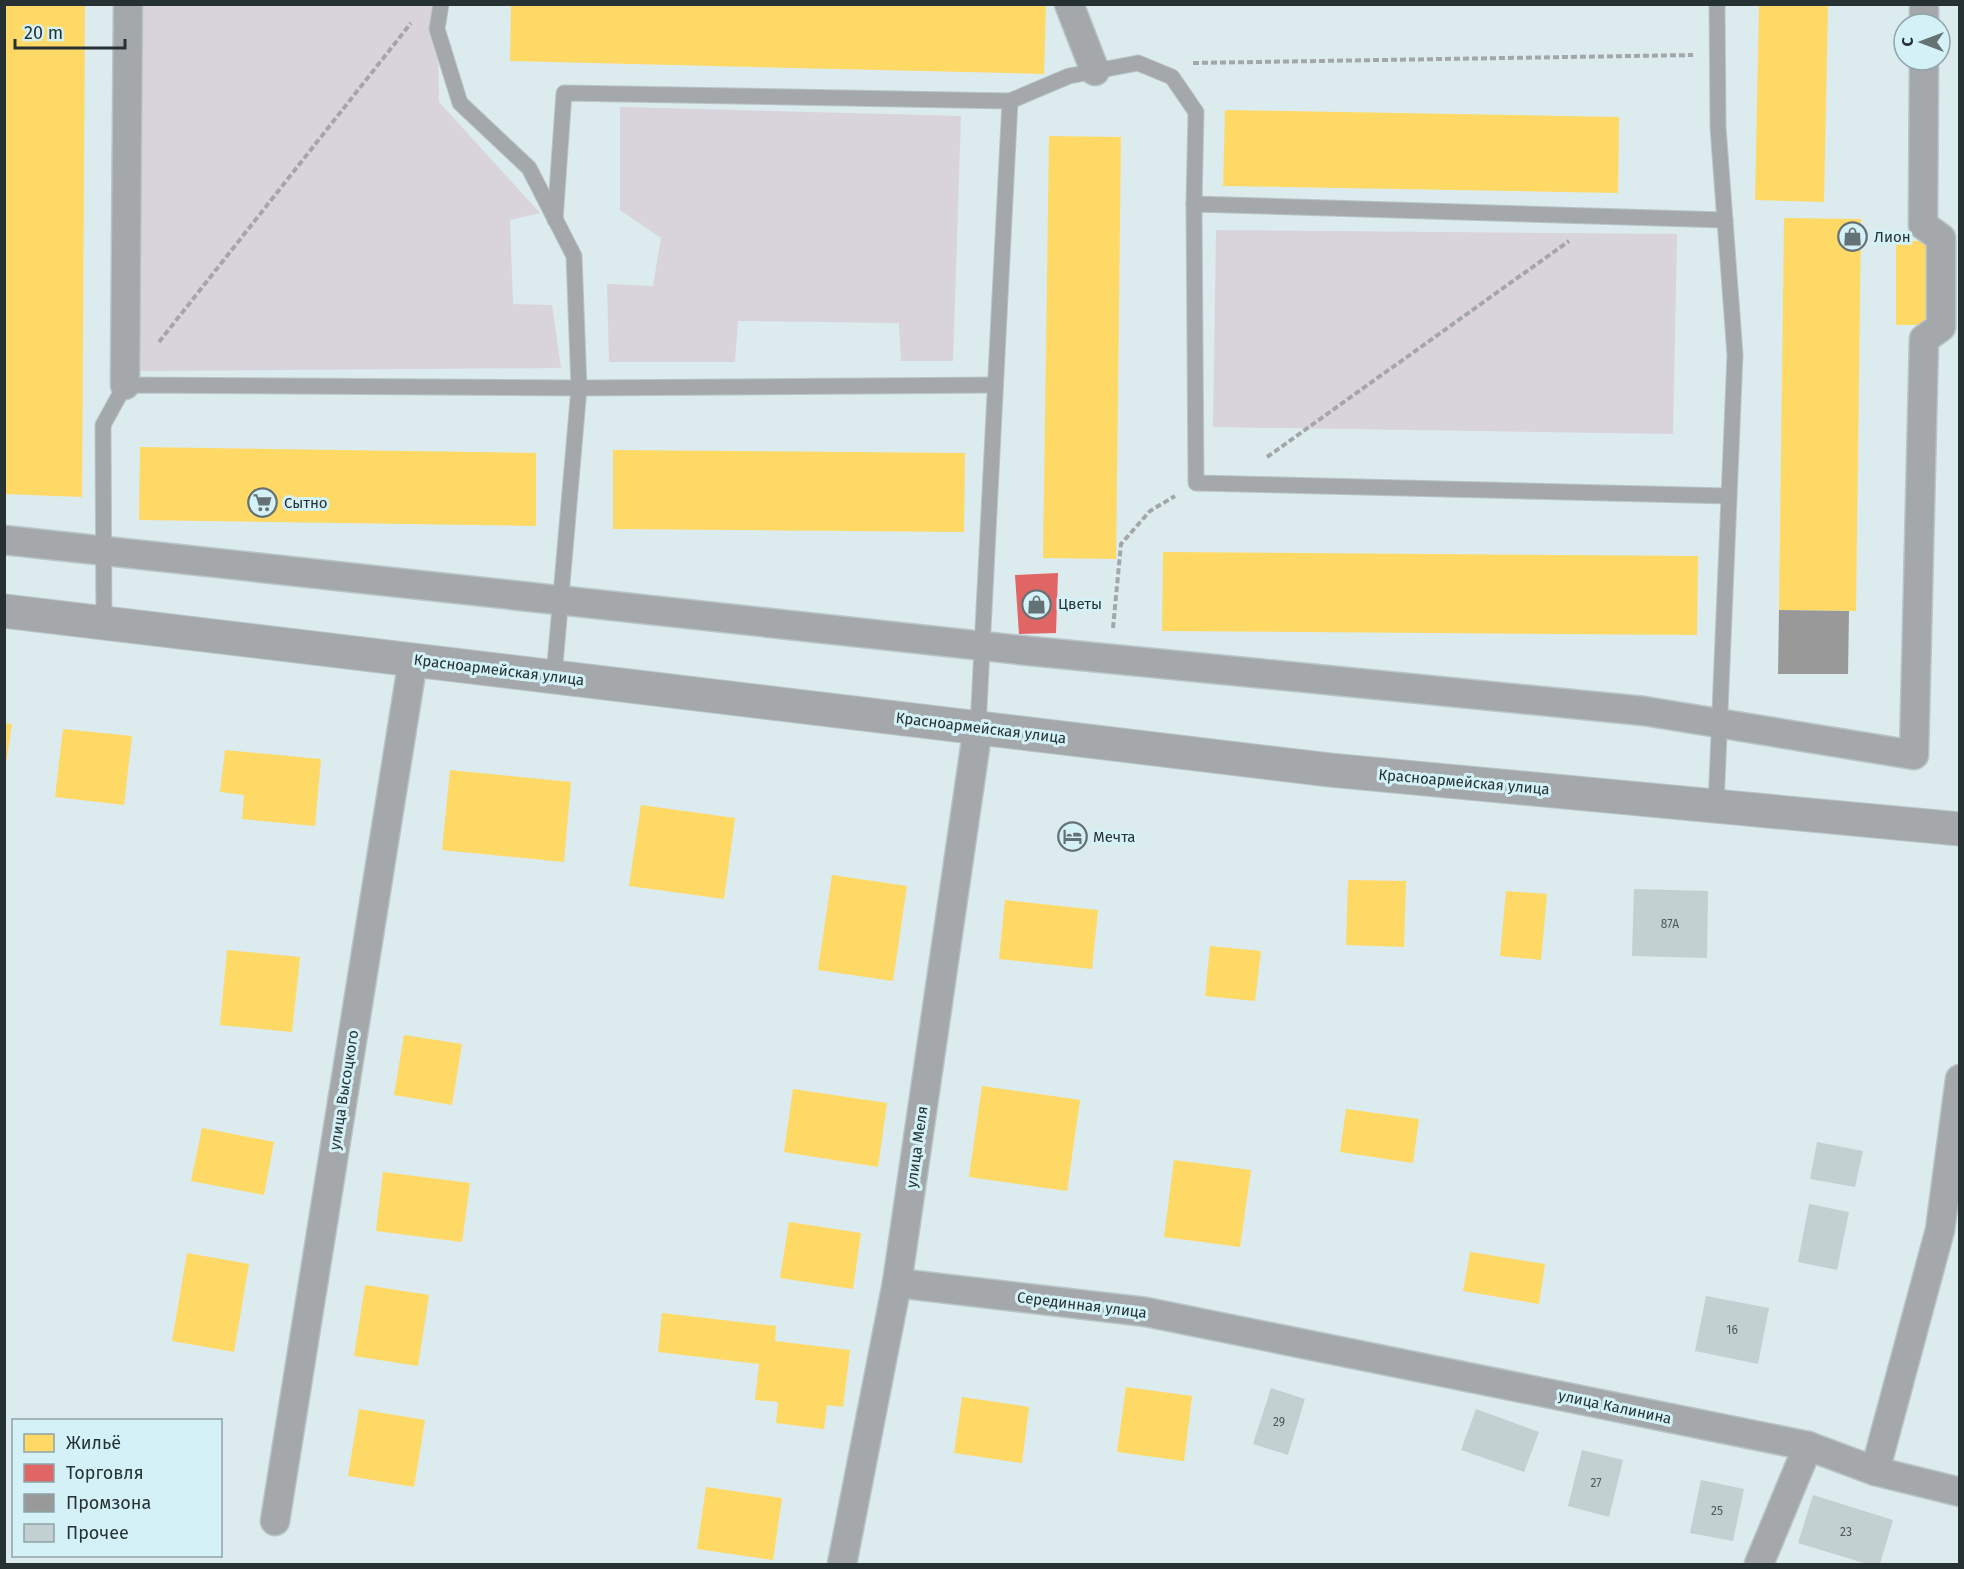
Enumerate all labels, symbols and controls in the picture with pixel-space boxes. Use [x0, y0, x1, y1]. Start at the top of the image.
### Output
scale bar [15, 12, 124, 50]
north arrow [1892, 12, 1952, 72]
text: 20 m [24, 22, 63, 44]
text: С [1898, 37, 1917, 47]
shop icon: Лион [1837, 221, 1869, 253]
place label: Лион [1874, 228, 1911, 246]
supermarket icon: Сытно [247, 487, 279, 519]
place label: Сытно [284, 494, 328, 512]
shop icon: Цветы [1021, 588, 1053, 620]
place label: Цветы [1058, 595, 1102, 613]
street label: Красноармейская улица [413, 651, 585, 689]
street label: Красноармейская улица [895, 709, 1067, 747]
street label: Красноармейская улица [1378, 766, 1550, 798]
hotel icon: Мечта [1056, 821, 1088, 853]
place label: Мечта [1093, 828, 1135, 846]
house number: 87А [1661, 917, 1679, 931]
street label: улица Высоцкого [326, 1029, 362, 1151]
street label: улица Меля [902, 1105, 932, 1189]
street label: Серединная улица [1016, 1288, 1148, 1322]
house number: 16 [1726, 1323, 1738, 1337]
street label: улица Калинина [1557, 1386, 1673, 1428]
house number: 29 [1273, 1415, 1285, 1429]
legend [12, 1419, 222, 1557]
text: Жильё [66, 1432, 121, 1454]
text: Торговля [66, 1462, 144, 1484]
house number: 27 [1590, 1476, 1602, 1490]
text: Промзона [66, 1492, 151, 1514]
house number: 25 [1711, 1504, 1723, 1518]
text: Прочее [66, 1522, 129, 1544]
house number: 23 [1840, 1525, 1852, 1539]

